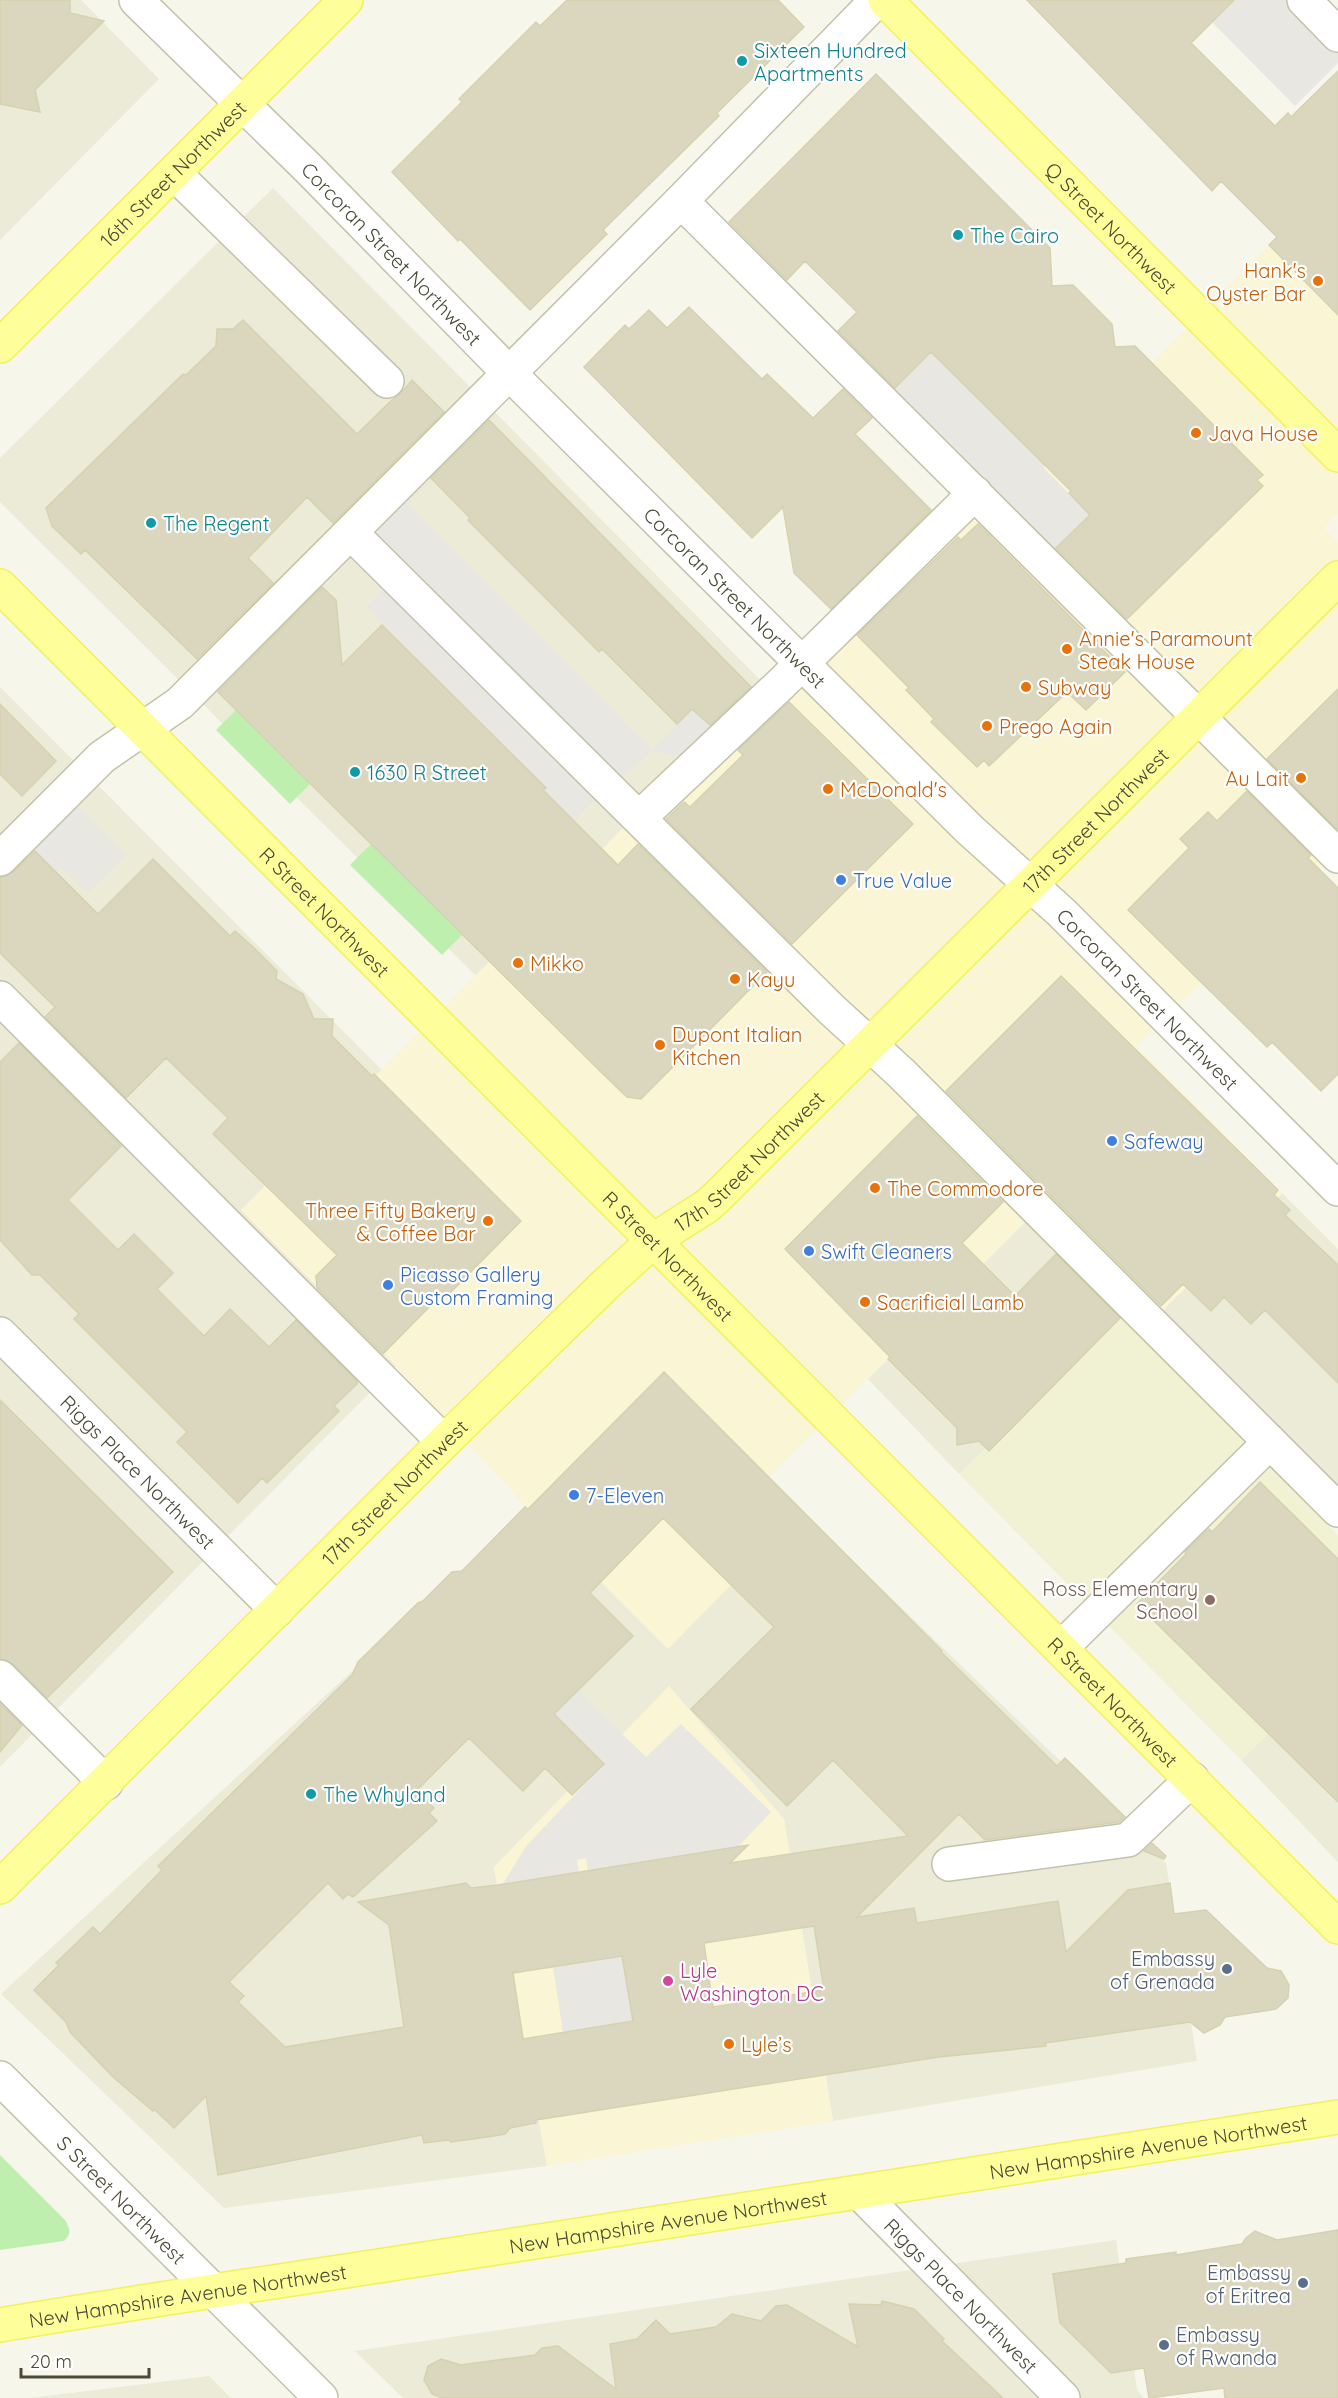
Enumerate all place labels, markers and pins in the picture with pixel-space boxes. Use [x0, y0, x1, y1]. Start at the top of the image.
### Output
place label: Sixteen Hundred Apartments [754, 38, 907, 86]
marker: Sixteen Hundred Apartments [735, 54, 749, 68]
place label: The Cairo [970, 223, 1059, 248]
marker: The Cairo [951, 228, 965, 242]
place label: Hank's Oyster Bar [1206, 258, 1306, 306]
marker: Hank's Oyster Bar [1311, 274, 1325, 288]
place label: Java House [1208, 421, 1318, 446]
marker: Java House [1189, 426, 1203, 440]
place label: The Regent [163, 511, 270, 536]
marker: The Regent [144, 516, 158, 530]
place label: Annie's Paramount Steak House [1079, 626, 1253, 674]
marker: Annie's Paramount Steak House [1060, 642, 1074, 656]
place label: Subway [1038, 675, 1111, 700]
marker: Subway [1019, 680, 1033, 694]
place label: Prego Again [999, 714, 1112, 739]
marker: Prego Again [980, 719, 994, 733]
place label: 1630 R Street [367, 760, 487, 785]
marker: 1630 R Street [348, 765, 362, 779]
place label: Au Lait [1226, 766, 1289, 791]
marker: Au Lait [1294, 771, 1308, 785]
place label: McDonald's [840, 777, 947, 802]
marker: McDonald's [821, 782, 835, 796]
place label: True Value [853, 868, 952, 893]
marker: True Value [834, 873, 848, 887]
place label: Mikko [530, 951, 584, 976]
marker: Mikko [511, 956, 525, 970]
place label: Kayu [747, 967, 795, 992]
marker: Kayu [728, 972, 742, 986]
place label: Dupont Italian Kitchen [672, 1022, 802, 1070]
marker: Dupont Italian Kitchen [653, 1038, 667, 1052]
place label: Safeway [1124, 1129, 1204, 1154]
marker: Safeway [1105, 1134, 1119, 1148]
place label: The Commodore [887, 1176, 1044, 1201]
marker: The Commodore [868, 1181, 882, 1195]
place label: Three Fifty Bakery & Coffee Bar [305, 1198, 476, 1246]
marker: Three Fifty Bakery & Coffee Bar [481, 1214, 495, 1228]
place label: Swift Cleaners [821, 1239, 952, 1264]
marker: Swift Cleaners [802, 1244, 816, 1258]
place label: Picasso Gallery Custom Framing [400, 1262, 554, 1310]
marker: Picasso Gallery Custom Framing [381, 1278, 395, 1292]
place label: Sacrificial Lamb [877, 1290, 1024, 1315]
marker: Sacrificial Lamb [858, 1295, 872, 1309]
place label: 7-Eleven [586, 1483, 664, 1508]
marker: 7-Eleven [567, 1488, 581, 1502]
place label: Ross Elementary School [1042, 1576, 1198, 1624]
marker: Ross Elementary School [1203, 1593, 1217, 1607]
place label: The Whyland [323, 1782, 446, 1807]
marker: The Whyland [304, 1787, 318, 1801]
place label: Embassy of Grenada [1110, 1946, 1215, 1994]
place label: Lyle Washington DC [680, 1958, 824, 2006]
marker: Embassy of Grenada [1220, 1962, 1234, 1976]
marker: Lyle Washington DC [661, 1974, 675, 1988]
place label: Lyle’s [741, 2032, 792, 2057]
marker: Lyle’s [722, 2037, 736, 2051]
place label: Embassy of Eritrea [1205, 2260, 1291, 2308]
marker: Embassy of Eritrea [1296, 2276, 1310, 2290]
place label: Embassy of Rwanda [1176, 2322, 1277, 2370]
marker: Embassy of Rwanda [1157, 2338, 1171, 2352]

